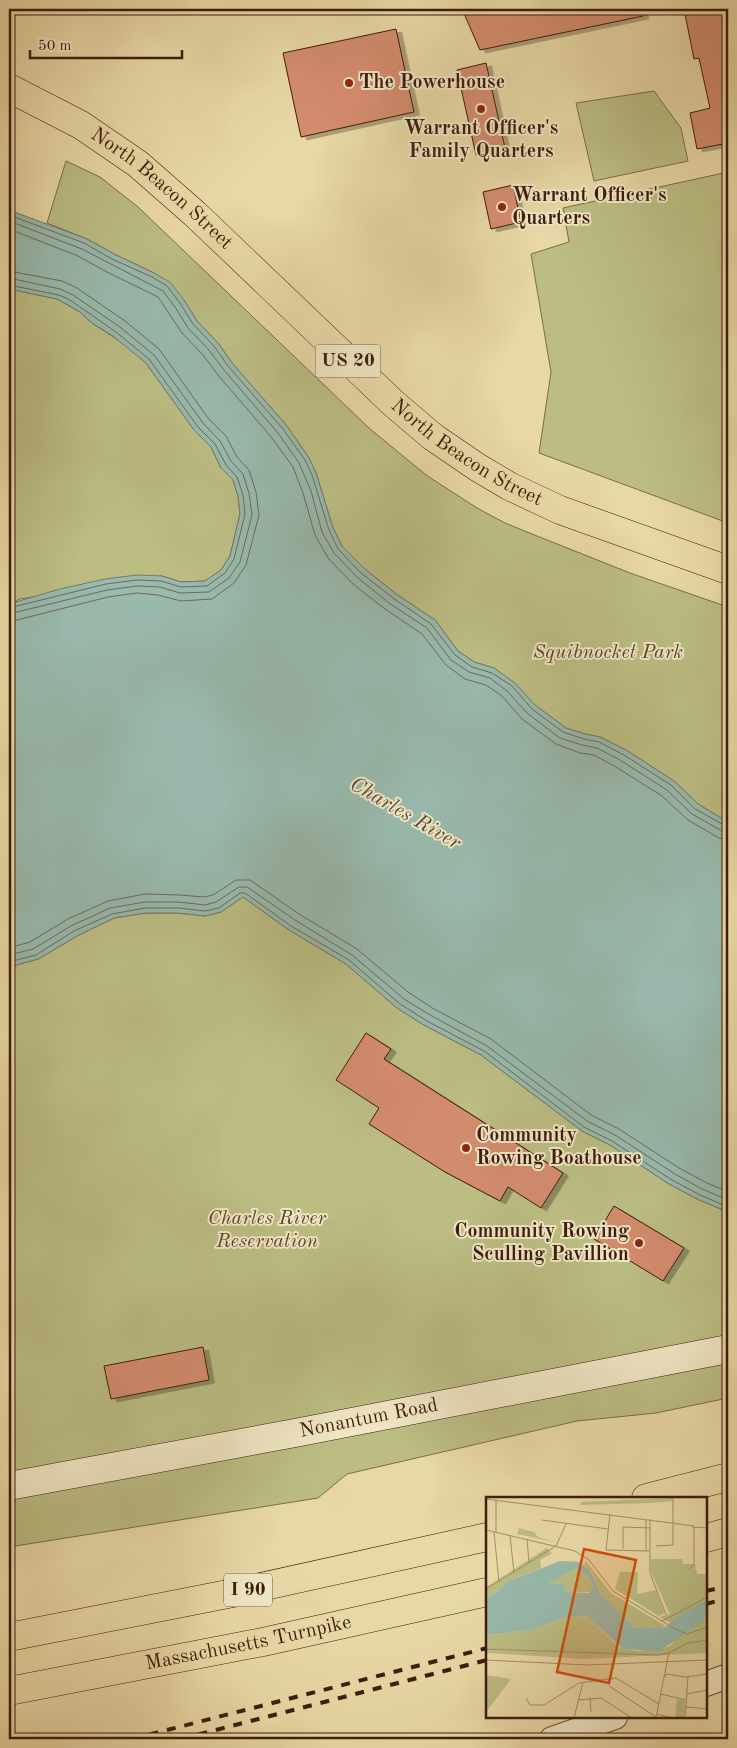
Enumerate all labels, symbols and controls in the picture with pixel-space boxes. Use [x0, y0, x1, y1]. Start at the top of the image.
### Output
scale bar [30, 28, 182, 60]
text: 50 m [38, 39, 72, 54]
place label: The Powerhouse [359, 73, 505, 93]
marker: The Powerhouse [343, 77, 355, 89]
marker: Warrant Officer's Family Quarters [475, 103, 487, 115]
place label: Warrant Officer's Family Quarters [404, 119, 558, 162]
street label: North Beacon Street [87, 125, 236, 254]
place label: Warrant Officer's Quarters [512, 186, 667, 229]
marker: Warrant Officer's Quarters [496, 201, 508, 213]
road number: US 20 [316, 344, 380, 378]
street label: North Beacon Street [387, 396, 545, 510]
park label: Squibnocket Park [533, 643, 683, 663]
water label: Charles River [346, 774, 465, 855]
place label: Community Rowing Boathouse [476, 1126, 642, 1169]
marker: Community Rowing Boathouse [460, 1142, 472, 1154]
park label: Charles River Reservation [208, 1209, 327, 1252]
place label: Community Rowing Sculling Pavillion [454, 1222, 629, 1265]
marker: Community Rowing Sculling Pavillion [633, 1237, 645, 1249]
street label: Nonantum Road [298, 1395, 440, 1442]
inset map [486, 1497, 707, 1718]
road number: I 90 [224, 1574, 272, 1606]
street label: Massachusetts Turnpike [144, 1613, 353, 1674]

